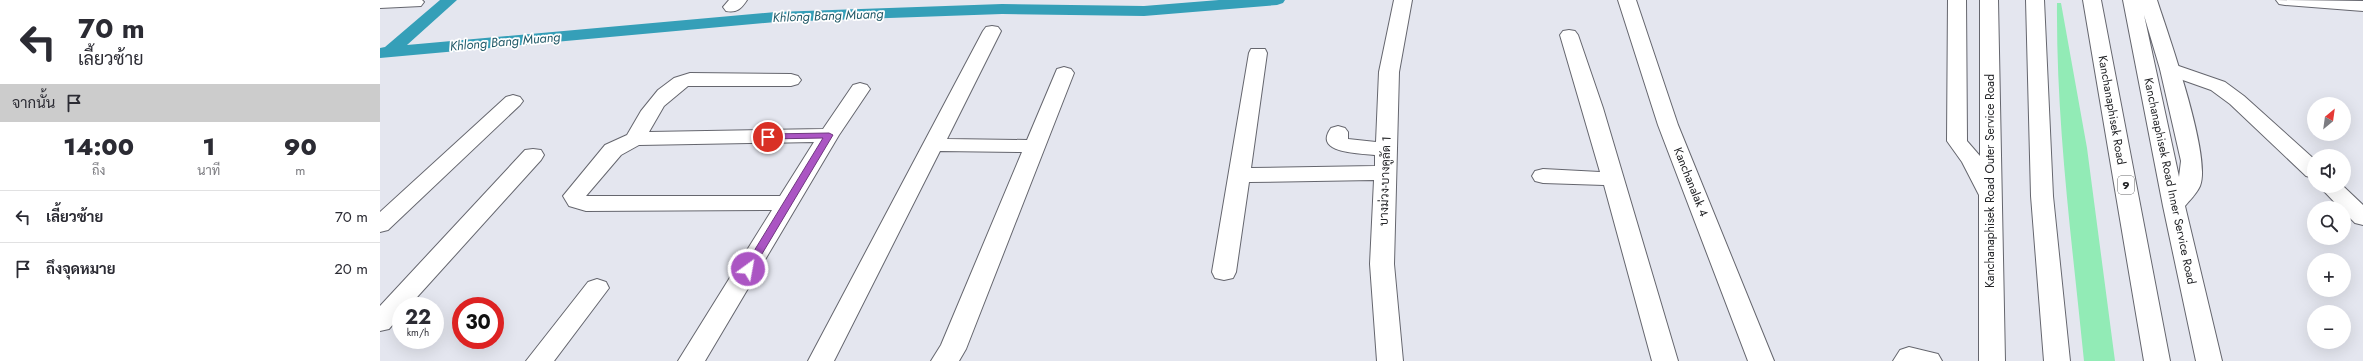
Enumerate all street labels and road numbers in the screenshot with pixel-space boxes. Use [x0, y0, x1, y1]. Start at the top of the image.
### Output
street label: Kanchanaphisek Road [2094, 54, 2130, 166]
street label: Kanchanaphisek Road Outer Service Road [1981, 74, 1999, 288]
street label: Kanchanaphisek Road Inner Service Road [2139, 76, 2201, 286]
street label: บางม่วง-บางคูลัด 1 [1374, 136, 1396, 226]
street label: Kanchanalak 4 [1669, 145, 1713, 219]
road number: 9 [2118, 176, 2134, 194]

